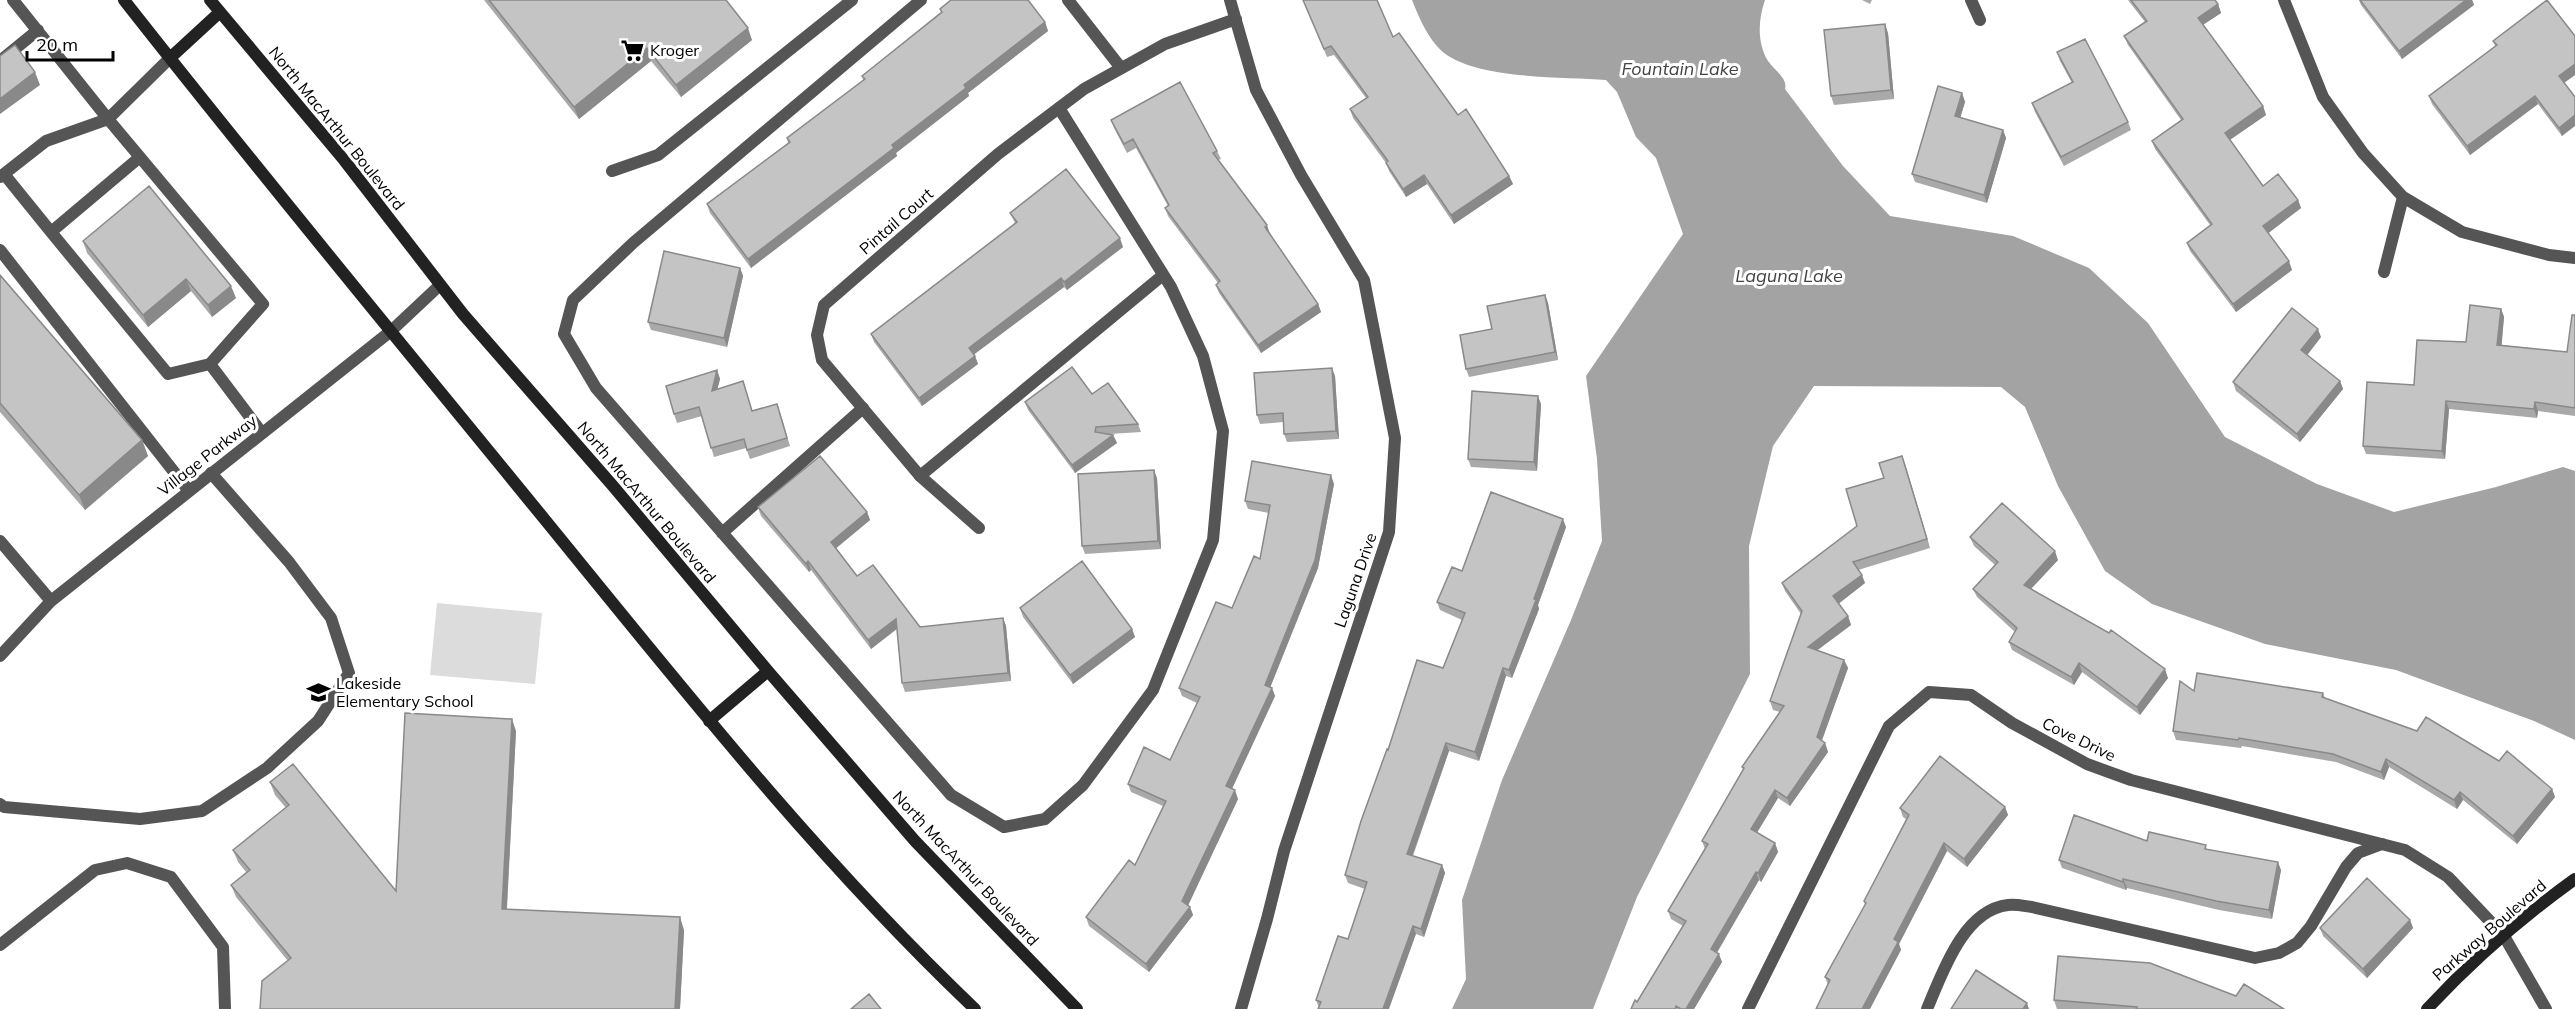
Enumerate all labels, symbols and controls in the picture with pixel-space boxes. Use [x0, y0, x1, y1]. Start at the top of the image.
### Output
scale bar [27, 24, 112, 62]
text: 20 m [36, 33, 78, 56]
supermarket icon: Kroger [619, 37, 645, 63]
place label: Kroger [650, 40, 699, 60]
street label: North MacArthur Boulevard [265, 42, 409, 214]
water label: Fountain Lake [1621, 57, 1739, 80]
street label: Pintail Court [855, 183, 937, 258]
water label: Laguna Lake [1735, 264, 1843, 287]
street label: Village Parkway [154, 410, 261, 500]
street label: North MacArthur Boulevard [574, 417, 720, 587]
street label: Laguna Drive [1329, 530, 1381, 630]
place label: Lakeside Elementary School [336, 673, 474, 711]
school or university icon: Lakeside Elementary School [305, 679, 331, 705]
street label: Cove Drive [2039, 713, 2119, 765]
street label: North MacArthur Boulevard [889, 786, 1043, 950]
street label: Parkway Boulevard [2428, 875, 2550, 985]

